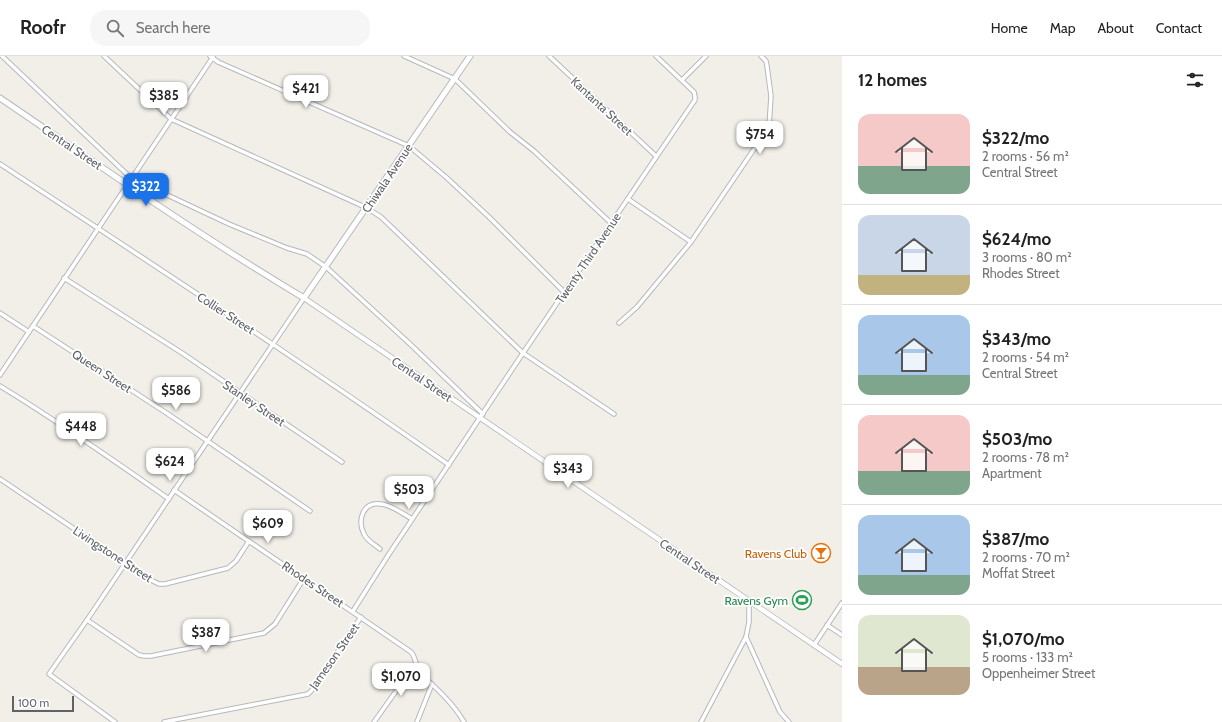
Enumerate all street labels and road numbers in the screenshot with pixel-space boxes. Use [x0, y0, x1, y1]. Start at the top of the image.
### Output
street label: Kantanta Street [568, 74, 636, 138]
street label: Central Street [39, 121, 105, 173]
street label: Chiwala Avenue [358, 141, 416, 215]
street label: Twenty Third Avenue [552, 210, 624, 306]
street label: Collier Street [194, 289, 258, 337]
street label: Queen Street [69, 346, 135, 396]
street label: Central Street [389, 353, 455, 405]
street label: Stanley Street [220, 377, 288, 429]
street label: Livingstone Street [70, 523, 156, 585]
street label: Central Street [657, 535, 723, 587]
street label: Rhodes Street [279, 558, 347, 610]
street label: Jameson Street [305, 620, 362, 693]

